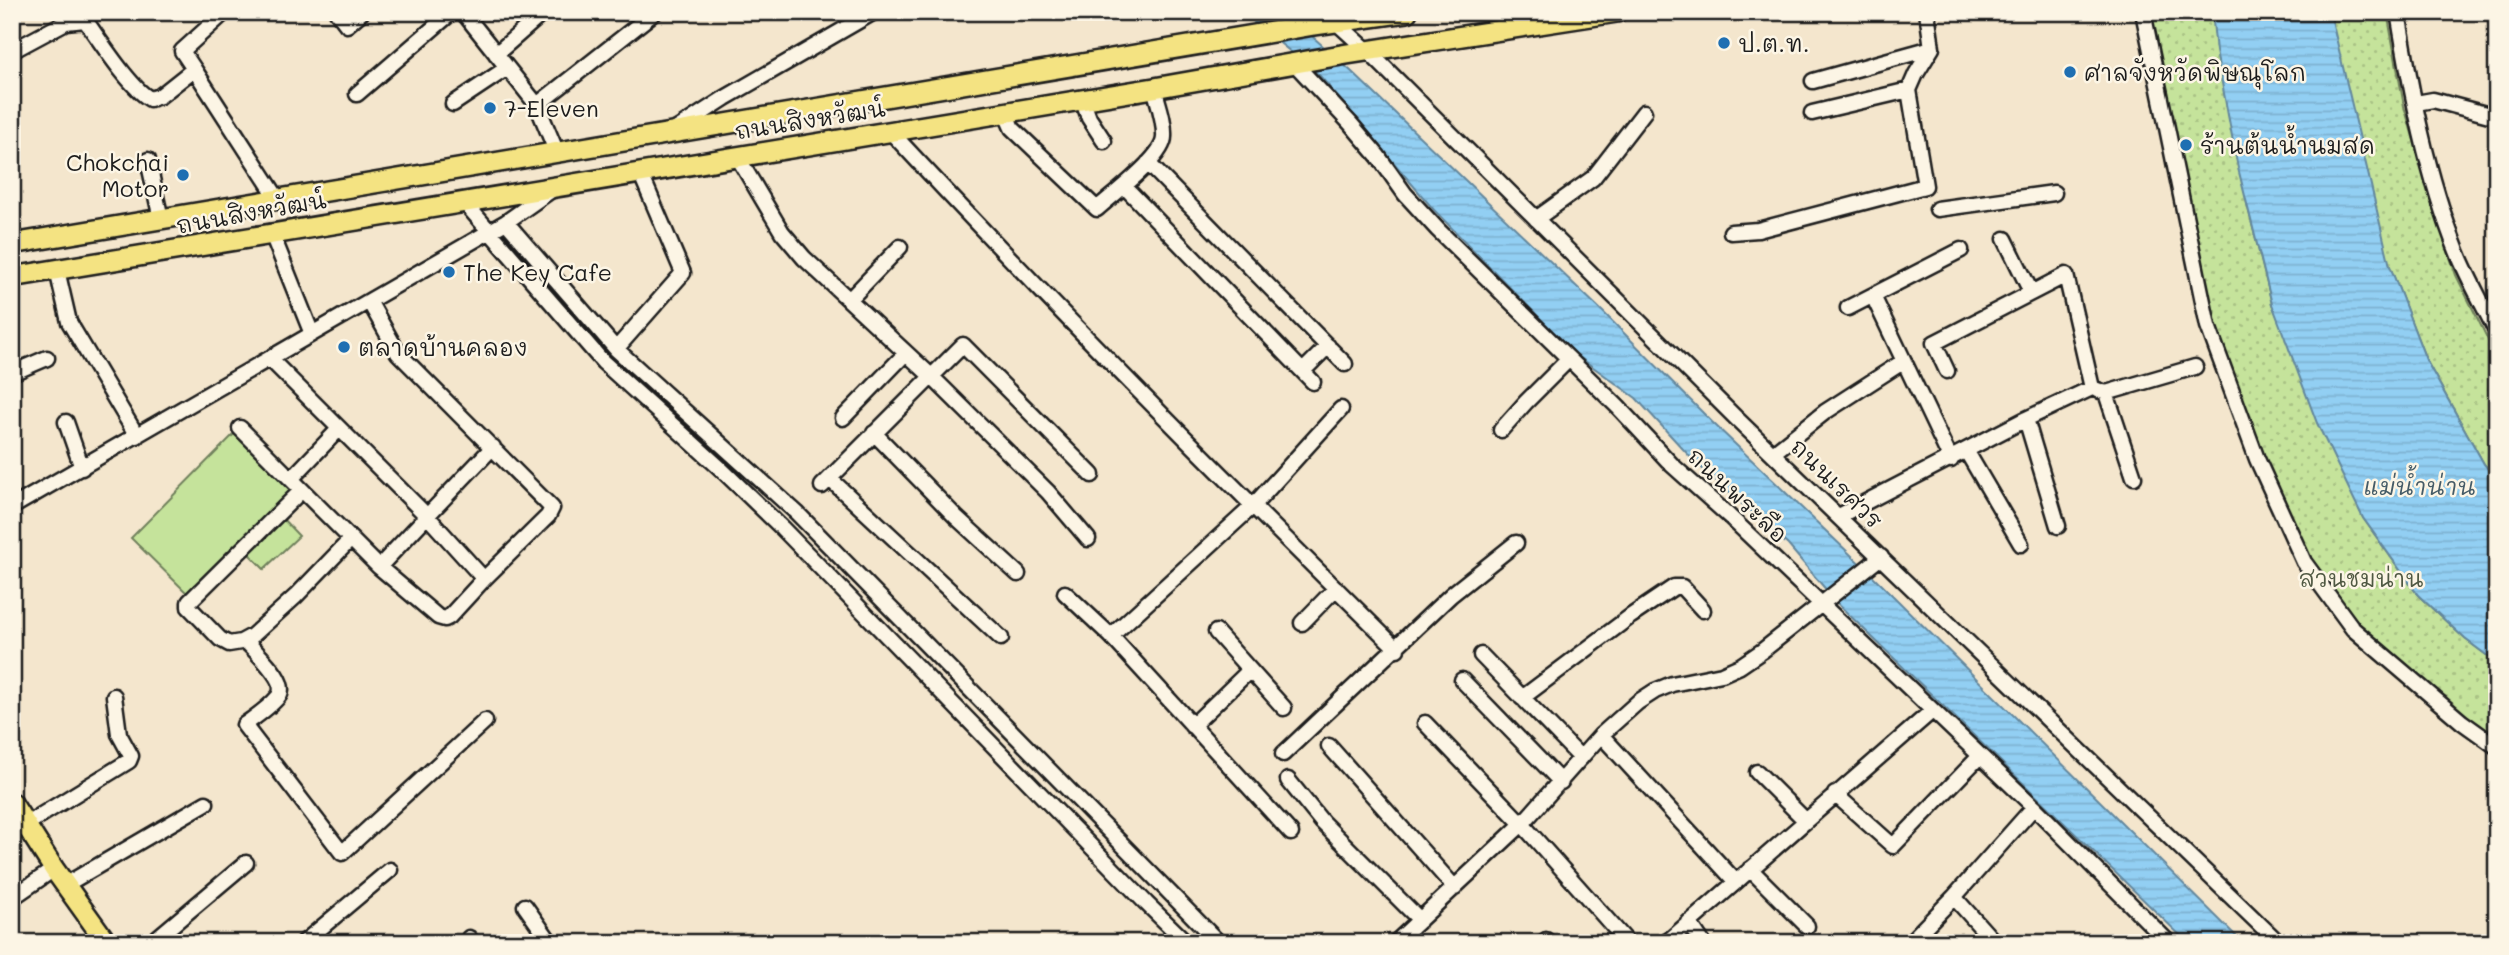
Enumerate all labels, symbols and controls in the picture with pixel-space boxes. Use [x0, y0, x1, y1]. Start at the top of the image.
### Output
place label: ป.ต.ท. [1738, 28, 1809, 58]
marker: ป.ต.ท. [1716, 35, 1732, 51]
place label: ศาลจังหวัดพิษณุโลก [2084, 57, 2306, 90]
marker: ศาลจังหวัดพิษณุโลก [2062, 64, 2078, 80]
street label: ถนนสิงหวัฒน์ [732, 91, 887, 146]
place label: 7-Eleven [504, 93, 599, 123]
marker: 7-Eleven [482, 100, 498, 116]
place label: ร้านต้นน้ำนมสด [2200, 125, 2375, 160]
marker: ร้านต้นน้ำนมสด [2178, 137, 2194, 153]
place label: Chokchai Motor [66, 147, 169, 203]
marker: Chokchai Motor [175, 167, 191, 183]
street label: ถนนสิงหวัฒน์ [173, 183, 328, 240]
place label: The Key Cafe [463, 257, 612, 287]
marker: The Key Cafe [441, 264, 457, 280]
place label: ตลาดบ้านคลอง [358, 332, 528, 362]
marker: ตลาดบ้านคลอง [336, 339, 352, 355]
street label: ถนนเรศวร [1784, 431, 1890, 535]
street label: ถนนพระลือ [1681, 441, 1795, 549]
water label: แม่น้ำน่าน [2364, 465, 2476, 501]
park label: สวนชมน่าน [2299, 563, 2423, 593]

